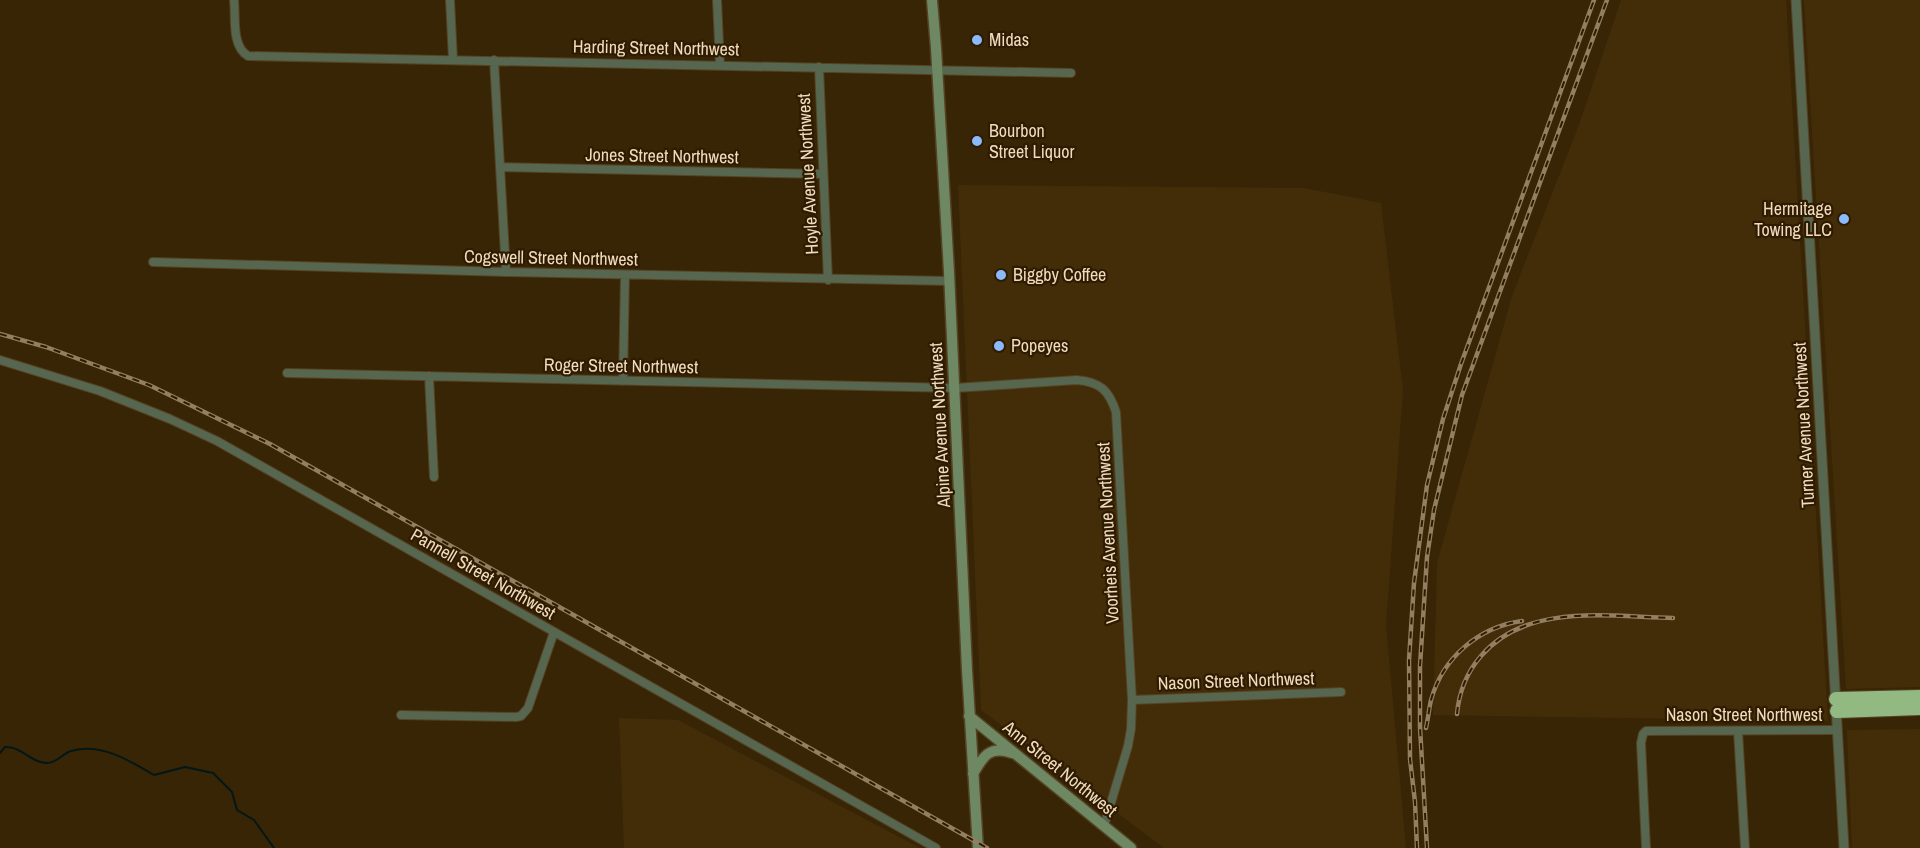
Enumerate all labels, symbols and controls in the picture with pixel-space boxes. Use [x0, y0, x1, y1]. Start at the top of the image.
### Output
place label: Midas [989, 27, 1029, 52]
marker: Midas [970, 33, 984, 47]
street label: Harding Street Northwest [573, 34, 739, 61]
street label: Hoyle Avenue Northwest [791, 93, 824, 255]
place label: Bourbon Street Liquor [989, 118, 1074, 164]
marker: Bourbon Street Liquor [970, 134, 984, 148]
street label: Jones Street Northwest [585, 142, 739, 169]
place label: Hermitage Towing LLC [1754, 196, 1832, 242]
marker: Hermitage Towing LLC [1837, 212, 1851, 226]
street label: Cogswell Street Northwest [464, 243, 638, 272]
place label: Biggby Coffee [1013, 262, 1106, 287]
marker: Biggby Coffee [994, 268, 1008, 282]
place label: Popeyes [1011, 333, 1068, 358]
marker: Popeyes [992, 339, 1006, 353]
street label: Alpine Avenue Northwest [923, 342, 956, 509]
street label: Turner Avenue Northwest [1787, 342, 1820, 508]
street label: Roger Street Northwest [544, 352, 698, 379]
street label: Voorheis Avenue Northwest [1090, 442, 1125, 625]
street label: Pannell Street Northwest [406, 522, 560, 625]
street label: Nason Street Northwest [1157, 665, 1315, 696]
street label: Nason Street Northwest [1666, 702, 1822, 727]
street label: Ann Street Northwest [997, 714, 1123, 822]

